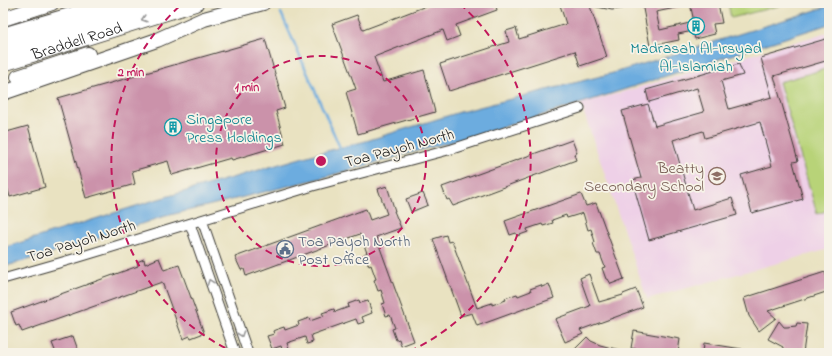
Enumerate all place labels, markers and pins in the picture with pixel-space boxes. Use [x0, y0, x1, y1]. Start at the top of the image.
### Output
building icon: Madrasah Al-Irsyad Al-Islamiah [686, 16, 706, 36]
place label: Madrasah Al-Irsyad Al-Islamiah [630, 37, 762, 79]
place label: Singapore Press Holdings [186, 108, 282, 150]
building icon: Singapore Press Holdings [163, 117, 183, 137]
centre of rings [314, 154, 328, 168]
place label: Beatty Secondary School [584, 157, 704, 199]
school or university icon: Beatty Secondary School [707, 166, 727, 186]
place label: Toa Payoh North Post Office [298, 230, 410, 272]
public building icon: Toa Payoh North Post Office [275, 239, 295, 259]

